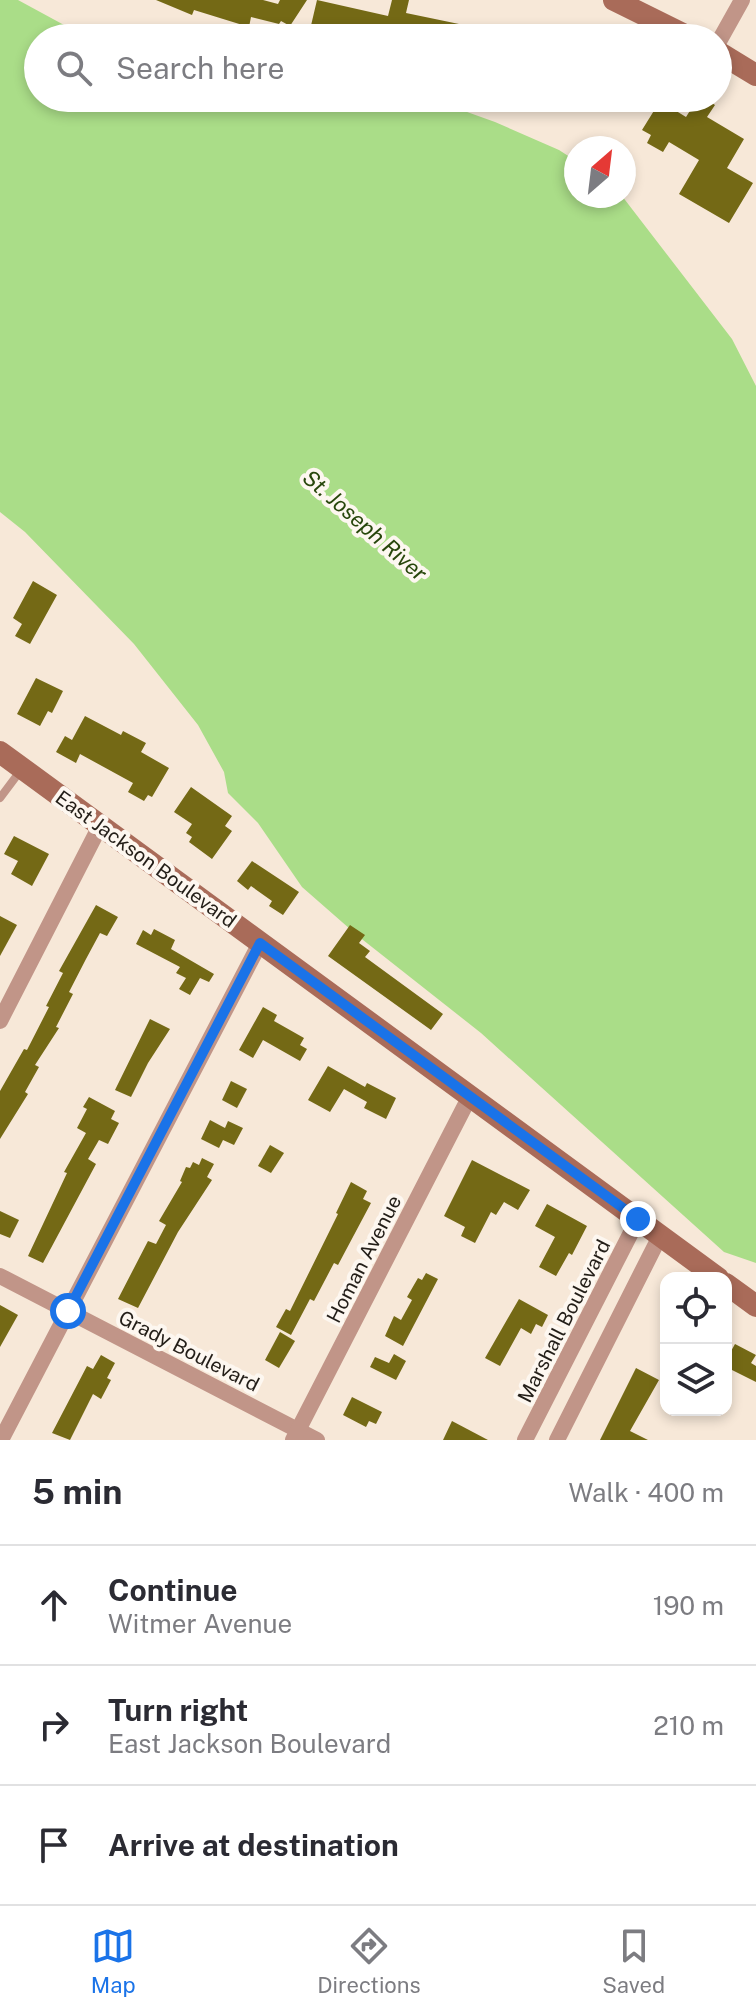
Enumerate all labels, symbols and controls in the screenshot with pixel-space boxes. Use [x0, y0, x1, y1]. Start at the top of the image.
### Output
search box [24, 24, 732, 112]
icon: search [52, 46, 96, 90]
text: Search here [116, 50, 284, 86]
north arrow [564, 136, 636, 208]
water label: St. Joseph River [298, 464, 433, 586]
street label: East Jackson Boulevard [51, 785, 241, 933]
street label: Homan Avenue [322, 1191, 406, 1327]
route end [620, 1201, 656, 1237]
street label: Marshall Boulevard [513, 1236, 615, 1406]
map controls [660, 1272, 732, 1416]
button: locate [660, 1272, 732, 1344]
route start [50, 1293, 86, 1329]
street label: Grady Boulevard [115, 1305, 263, 1397]
button: layers [660, 1344, 732, 1416]
text: 5 min [32, 1472, 122, 1512]
text: Walk · 400 m [568, 1477, 724, 1508]
text: Continue [108, 1572, 238, 1608]
icon: ahead [32, 1583, 76, 1627]
text: 190 m [653, 1590, 724, 1621]
text: Witmer Avenue [108, 1608, 292, 1639]
text: Turn right [108, 1692, 248, 1728]
icon: right [32, 1703, 76, 1747]
text: 210 m [653, 1710, 724, 1741]
text: East Jackson Boulevard [108, 1728, 391, 1759]
icon: arrive [32, 1823, 76, 1867]
text: Arrive at destination [108, 1827, 399, 1863]
tab: Map [91, 1924, 136, 1998]
tab: Directions [317, 1924, 421, 1998]
tab: Saved [602, 1924, 665, 1998]

